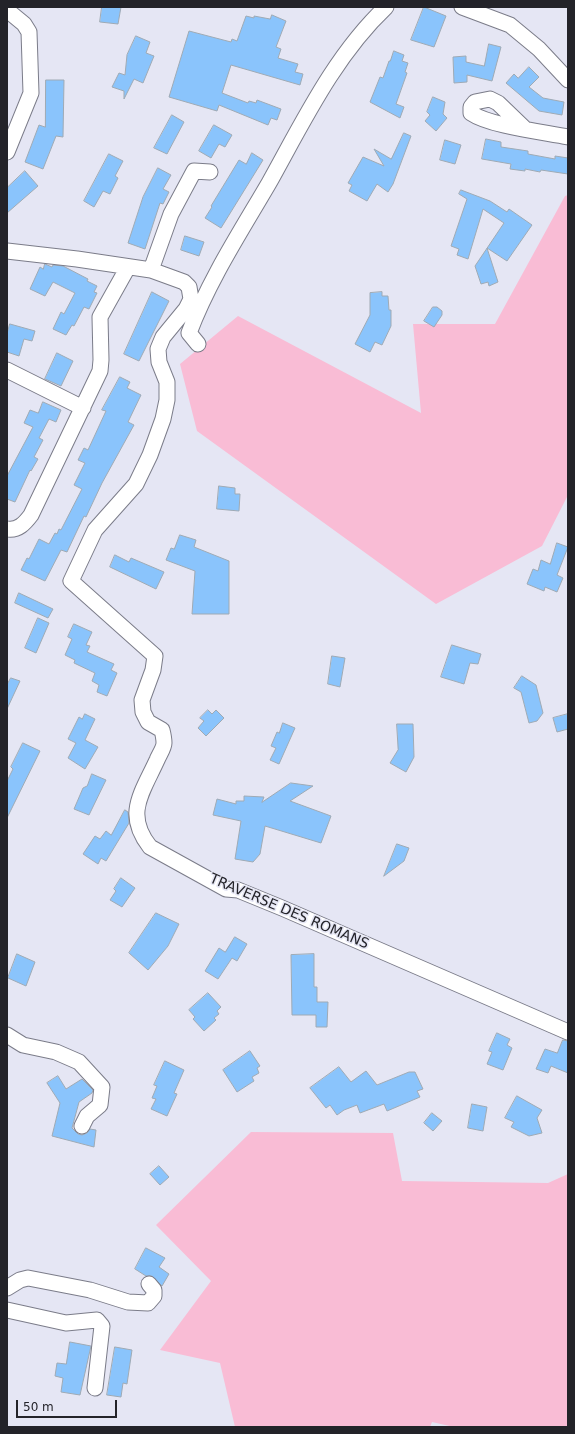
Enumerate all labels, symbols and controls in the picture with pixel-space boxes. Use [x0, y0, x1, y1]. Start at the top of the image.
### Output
street label: TRAVERSE DES ROMANS [207, 871, 371, 953]
scale bar [18, 1392, 119, 1418]
text: 50 m [23, 1400, 54, 1414]

